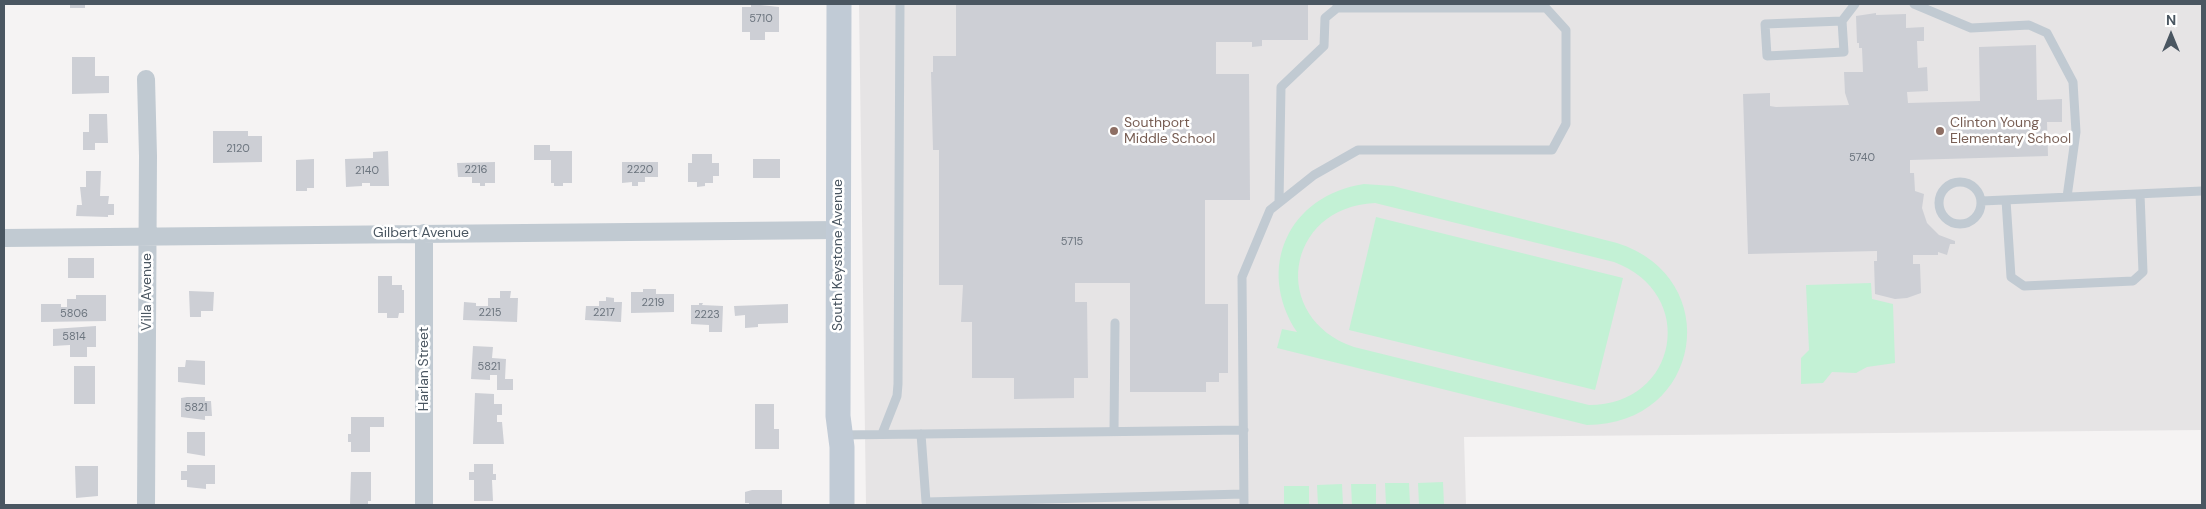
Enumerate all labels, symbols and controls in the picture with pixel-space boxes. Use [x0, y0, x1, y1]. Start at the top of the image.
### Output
north arrow [2146, 10, 2196, 60]
text: N [2166, 11, 2176, 29]
house number: 5710 [749, 12, 773, 26]
place label: Southport Middle School [1124, 115, 1215, 148]
place label: Clinton Young Elementary School [1950, 115, 2071, 148]
marker: Southport Middle School [1108, 125, 1120, 137]
marker: Clinton Young Elementary School [1934, 125, 1946, 137]
house number: 2120 [226, 142, 250, 156]
house number: 5740 [1849, 151, 1875, 165]
house number: 2216 [464, 163, 488, 177]
house number: 2220 [627, 163, 653, 177]
house number: 2140 [355, 164, 379, 178]
street label: South Keystone Avenue [830, 179, 846, 331]
street label: Gilbert Avenue [373, 225, 469, 241]
house number: 5715 [1061, 235, 1083, 249]
street label: Villa Avenue [139, 253, 155, 331]
house number: 2219 [641, 296, 665, 310]
house number: 2215 [479, 306, 501, 320]
house number: 2217 [593, 306, 615, 320]
house number: 5806 [60, 307, 88, 321]
house number: 2223 [694, 308, 720, 322]
street label: Harlan Street [416, 327, 432, 411]
house number: 5814 [62, 330, 86, 344]
house number: 5821 [478, 360, 500, 374]
house number: 5821 [185, 401, 207, 415]

